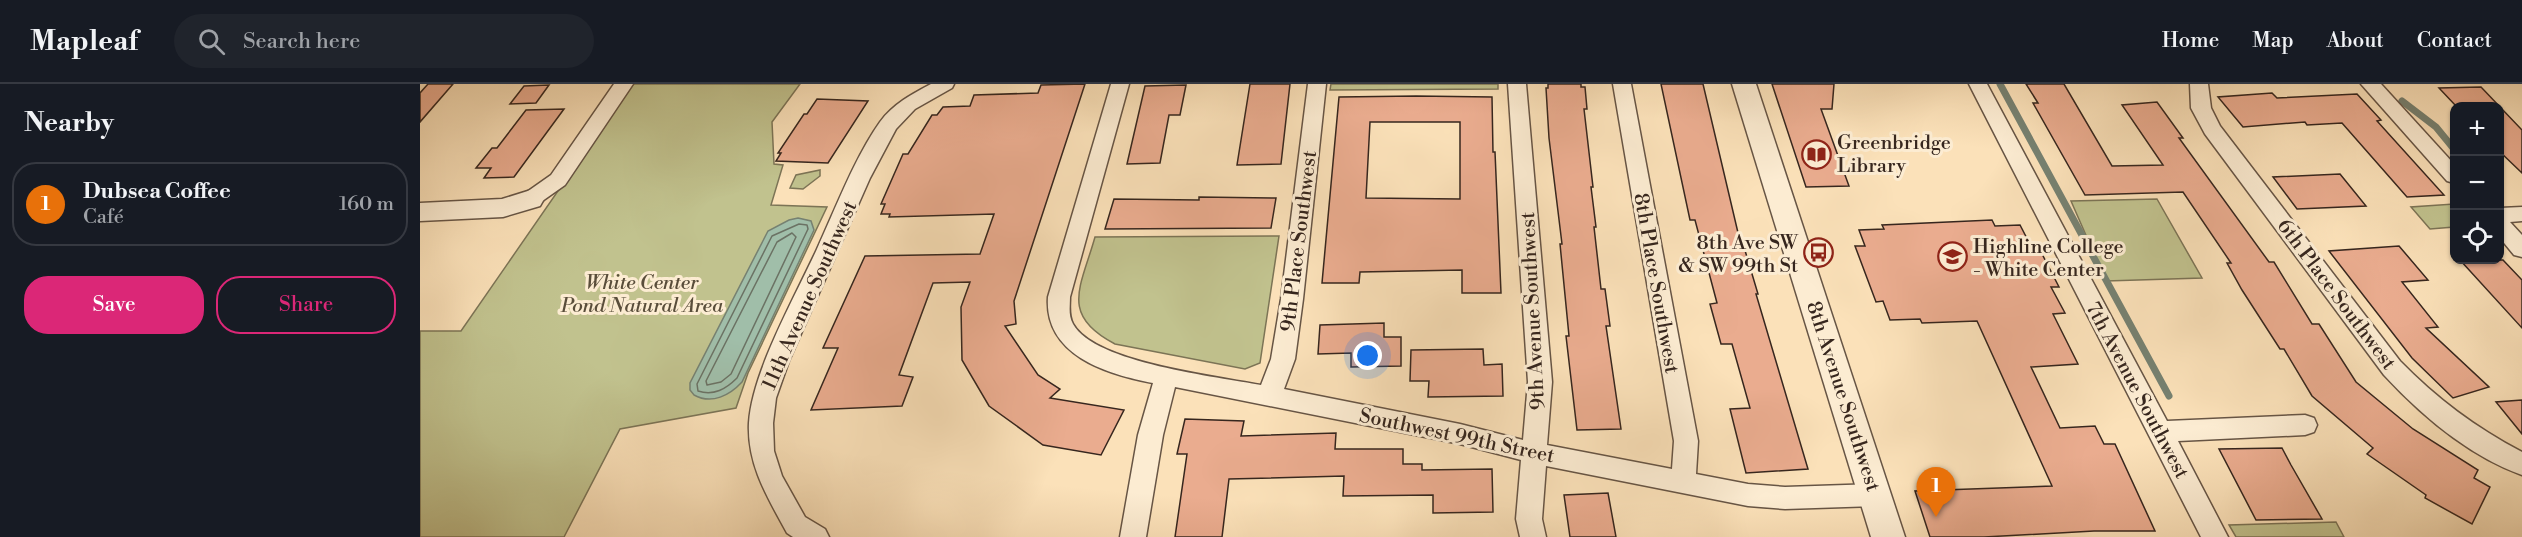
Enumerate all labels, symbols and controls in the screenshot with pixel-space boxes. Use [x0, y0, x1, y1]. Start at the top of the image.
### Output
search box [174, 14, 594, 68]
text: Mapleaf [30, 24, 138, 59]
icon: search [195, 25, 228, 58]
text: Search here [243, 28, 360, 55]
text: Home [2162, 28, 2219, 54]
text: Map [2252, 28, 2294, 54]
text: About [2327, 28, 2384, 54]
text: Contact [2417, 28, 2492, 54]
map controls [2450, 102, 2504, 264]
button: + [2450, 102, 2504, 156]
text: Nearby [24, 107, 114, 139]
place label: Greenbridge Library [1837, 131, 1951, 179]
library icon: Greenbridge Library [1800, 138, 1832, 170]
street label: 9th Place Southwest [1276, 149, 1323, 333]
button: − [2450, 156, 2504, 210]
text: Dubsea Coffee [83, 178, 231, 205]
street label: 8th Place Southwest [1627, 191, 1684, 375]
text: 1 [41, 192, 50, 217]
text: 160 m [339, 192, 394, 217]
street label: 11th Avenue Southwest [757, 197, 863, 394]
text: Café [83, 205, 124, 230]
button: locate [2450, 210, 2504, 264]
street label: 9th Avenue Southwest [1516, 211, 1551, 411]
street label: 6th Place Southwest [2271, 214, 2401, 375]
place label: 8th Ave SW & SW 99th St [1678, 231, 1799, 279]
place label: Highline College - White Center [1973, 235, 2124, 283]
bus stop icon: 8th Ave SW & SW 99th St [1803, 237, 1835, 269]
school or university icon: Highline College - White Center [1936, 241, 1968, 273]
park label: White Center Pond Natural Area [560, 271, 724, 319]
button: Save [24, 276, 204, 334]
button: Share [216, 276, 396, 334]
street label: 8th Avenue Southwest [1800, 298, 1885, 495]
street label: 7th Avenue Southwest [2080, 298, 2194, 483]
your location [1353, 341, 1382, 370]
street label: Southwest 99th Street [1357, 404, 1557, 469]
pin: 1 [1916, 468, 1956, 517]

